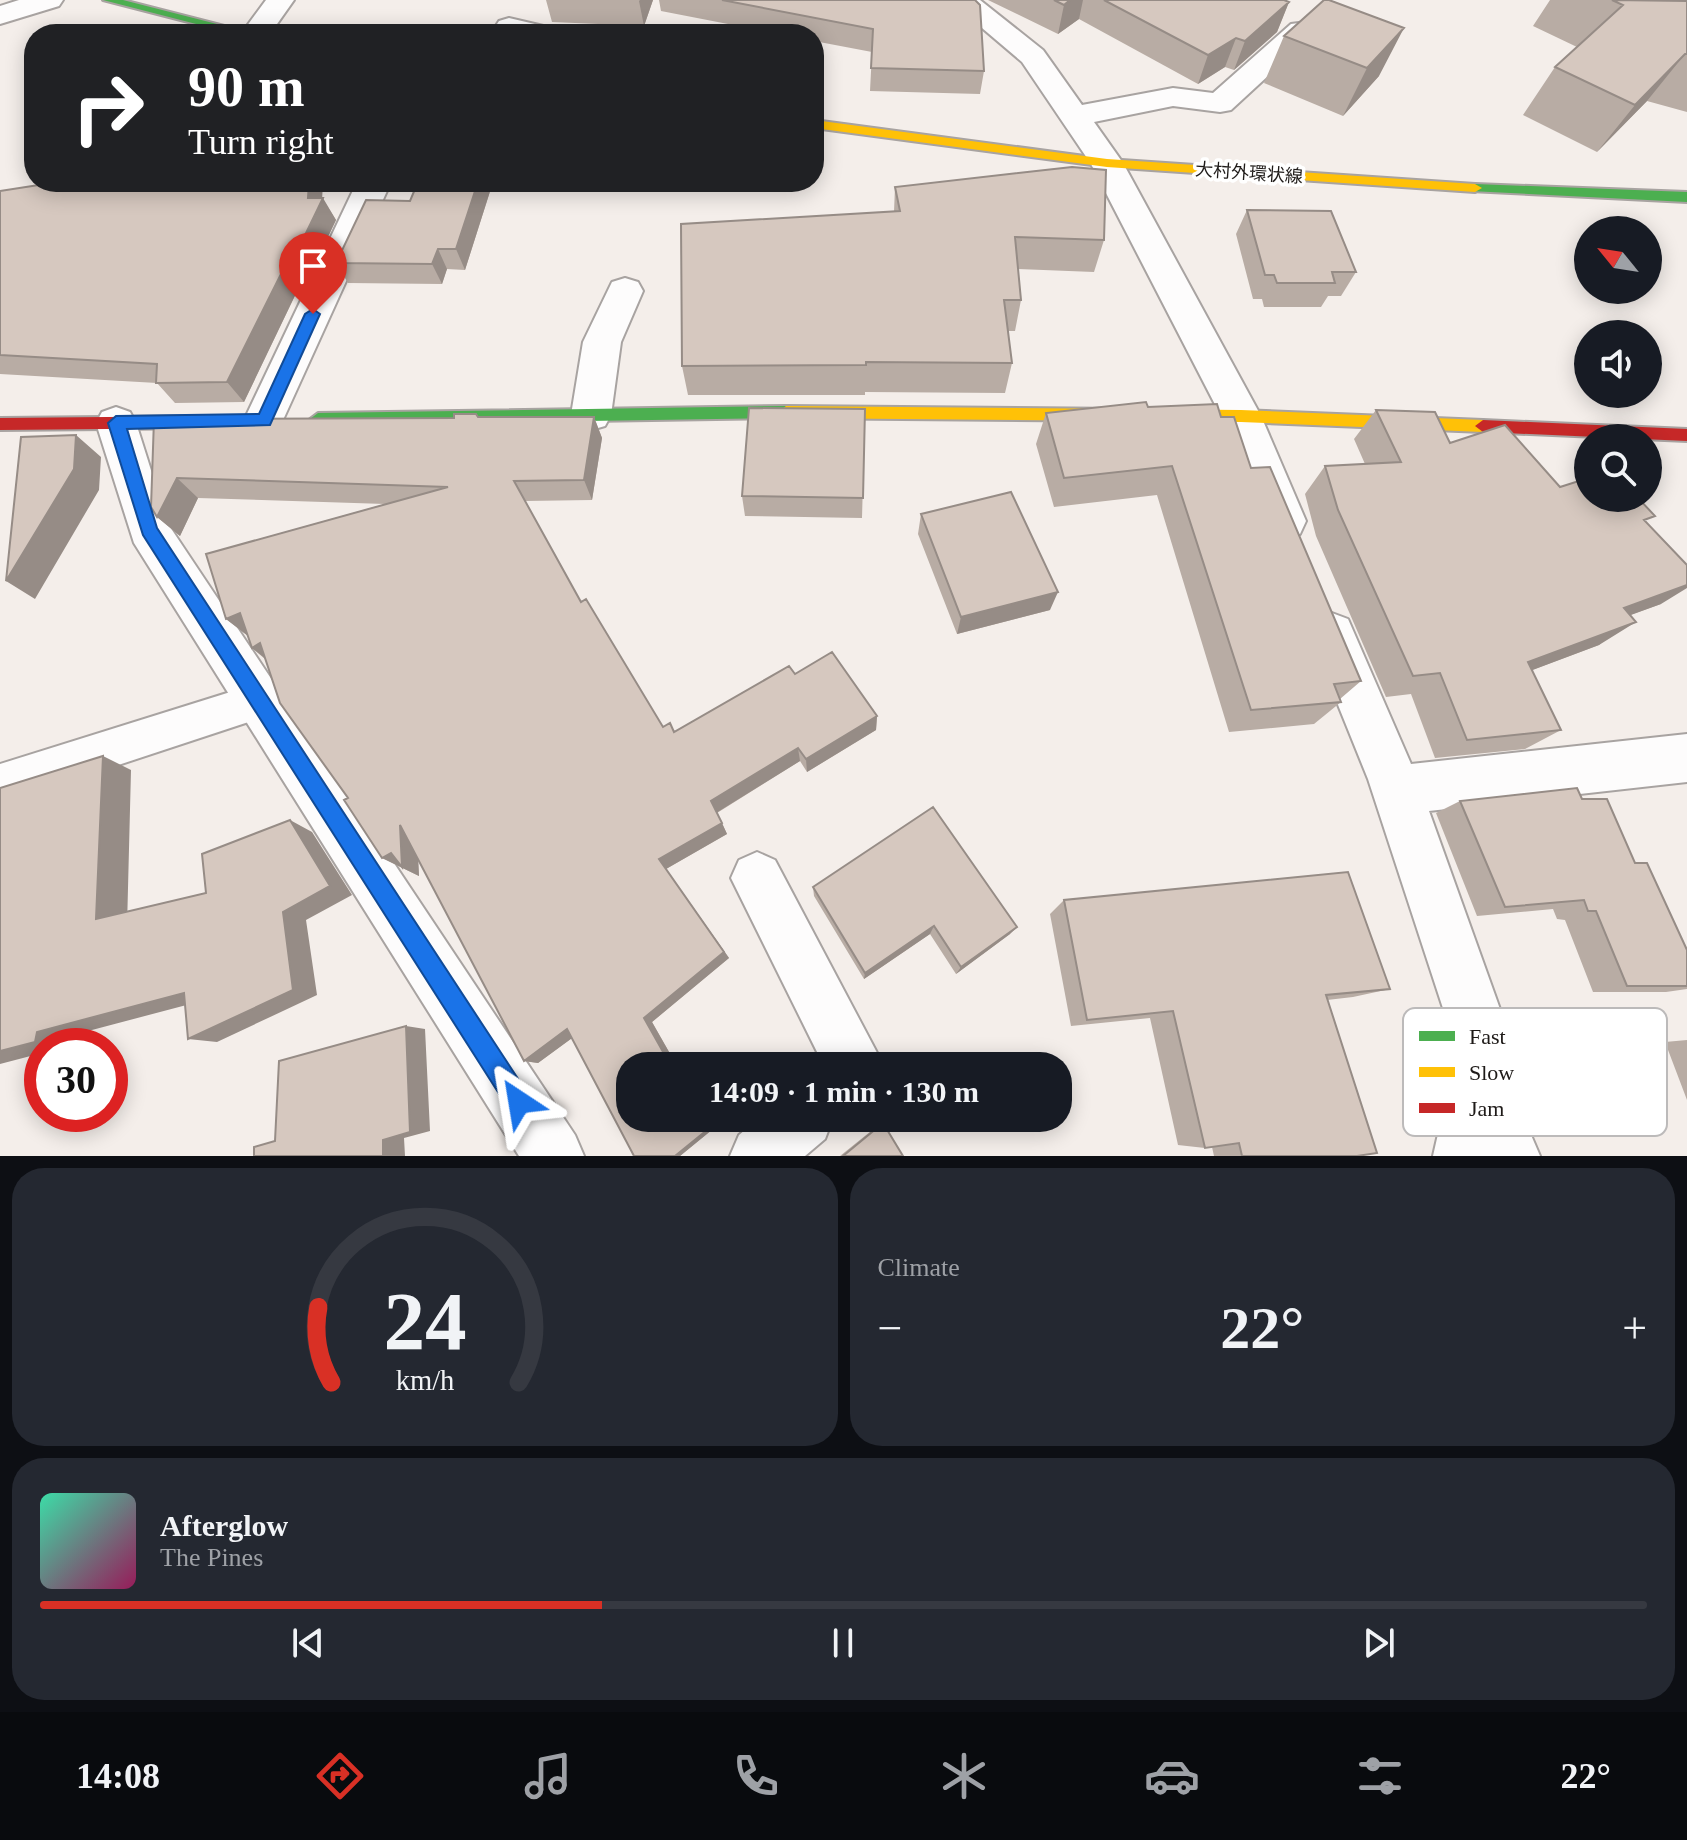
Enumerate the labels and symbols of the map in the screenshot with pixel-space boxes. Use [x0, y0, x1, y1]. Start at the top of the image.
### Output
street label: 大村外環状線 [1194, 159, 1304, 187]
north arrow [1574, 216, 1662, 304]
pin [279, 232, 347, 314]
legend [1403, 1008, 1667, 1136]
text: Fast [1469, 1024, 1506, 1049]
speed limit sign: 30 [24, 1028, 128, 1132]
position arrow [477, 1060, 561, 1144]
text: Slow [1469, 1060, 1514, 1085]
text: Jam [1469, 1096, 1504, 1121]

